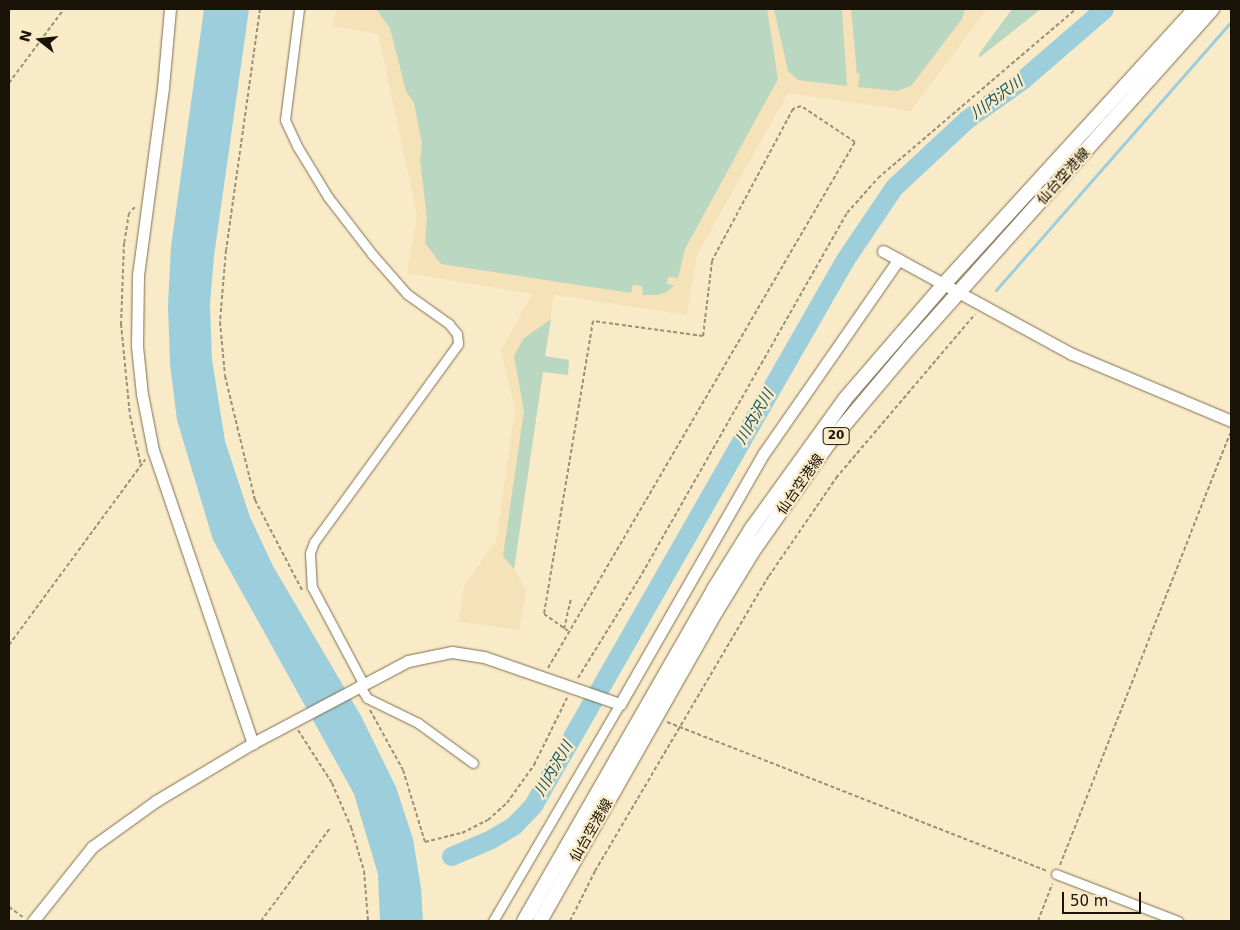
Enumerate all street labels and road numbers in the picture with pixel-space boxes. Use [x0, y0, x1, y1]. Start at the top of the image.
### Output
street label: 仙台空港線 [1033, 144, 1093, 208]
road number: 20 [822, 426, 850, 446]
street label: 仙台空港線 [773, 451, 827, 517]
street label: 仙台空港線 [566, 795, 616, 865]

